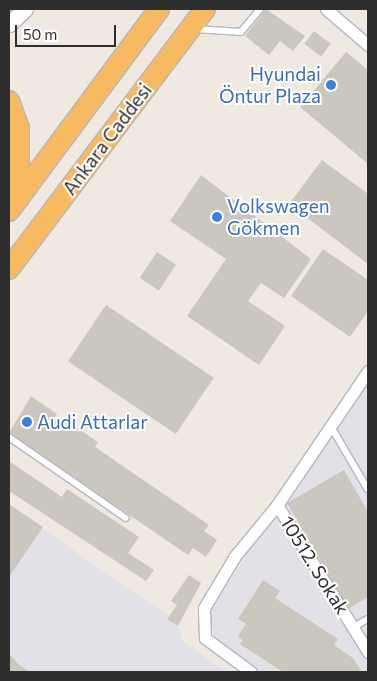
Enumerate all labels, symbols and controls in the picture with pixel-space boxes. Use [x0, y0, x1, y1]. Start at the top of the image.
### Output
scale bar [18, 15, 119, 47]
text: 50 m [23, 25, 57, 43]
place label: Hyundai Öntur Plaza [219, 63, 321, 107]
street label: Ankara Caddesi [58, 79, 156, 199]
marker: Hyundai Öntur Plaza [325, 79, 337, 91]
place label: Volkswagen Gökmen [227, 195, 330, 239]
marker: Volkswagen Gökmen [211, 211, 223, 223]
place label: Audi Attarlar [37, 411, 148, 433]
marker: Audi Attarlar [21, 416, 33, 428]
street label: 10512. Sokak [276, 512, 354, 618]

